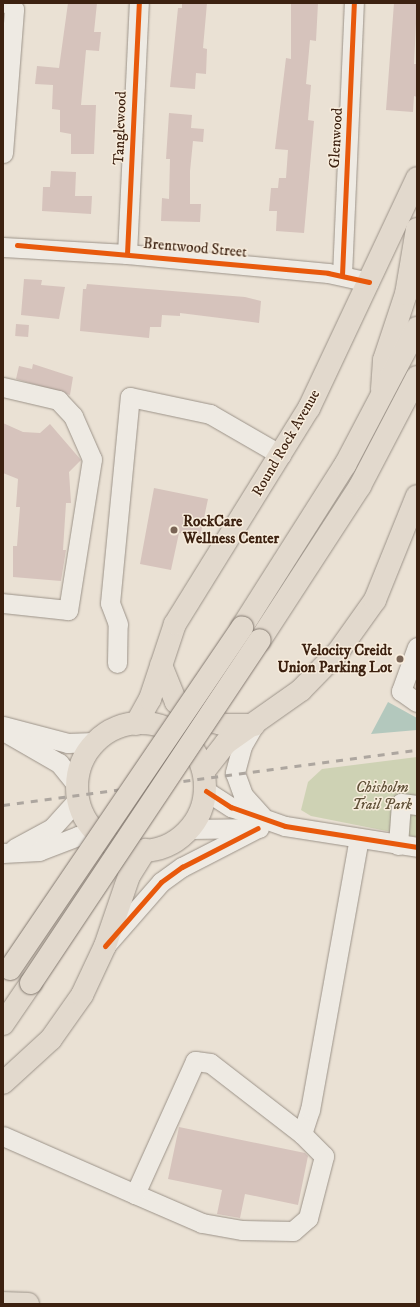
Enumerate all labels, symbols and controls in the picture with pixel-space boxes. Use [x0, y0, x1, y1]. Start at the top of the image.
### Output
street label: Tanglewood [110, 91, 130, 165]
street label: Glenwood [325, 107, 347, 169]
street label: Brentwood Street [142, 234, 248, 262]
street label: Round Rock Avenue [248, 386, 324, 500]
place label: RockCare Wellness Center [183, 512, 279, 547]
marker: RockCare Wellness Center [168, 524, 180, 536]
place label: Velocity Creidt Union Parking Lot [278, 641, 392, 676]
marker: Velocity Creidt Union Parking Lot [395, 654, 405, 664]
park label: Chisholm Trail Park [352, 778, 412, 813]

